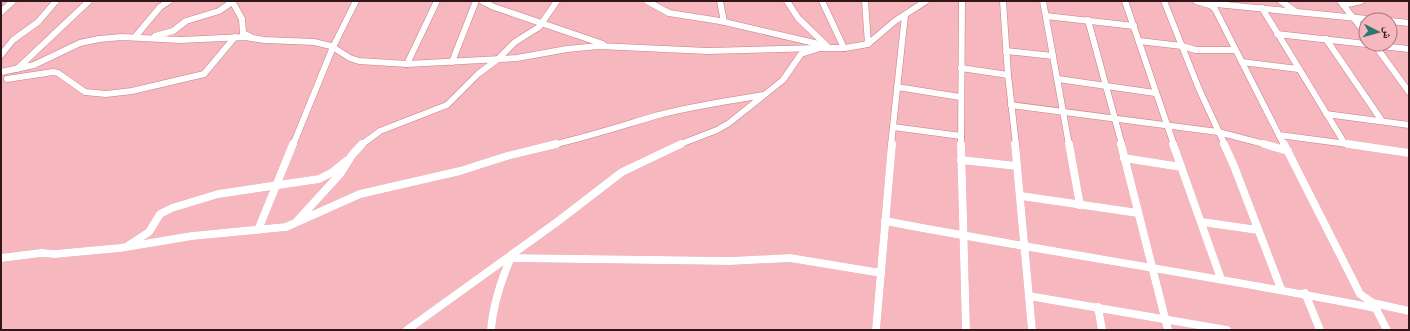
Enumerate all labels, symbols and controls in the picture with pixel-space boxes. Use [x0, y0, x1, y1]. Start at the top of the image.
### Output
north arrow [1358, 12, 1398, 52]
text: ش [1379, 26, 1397, 40]

